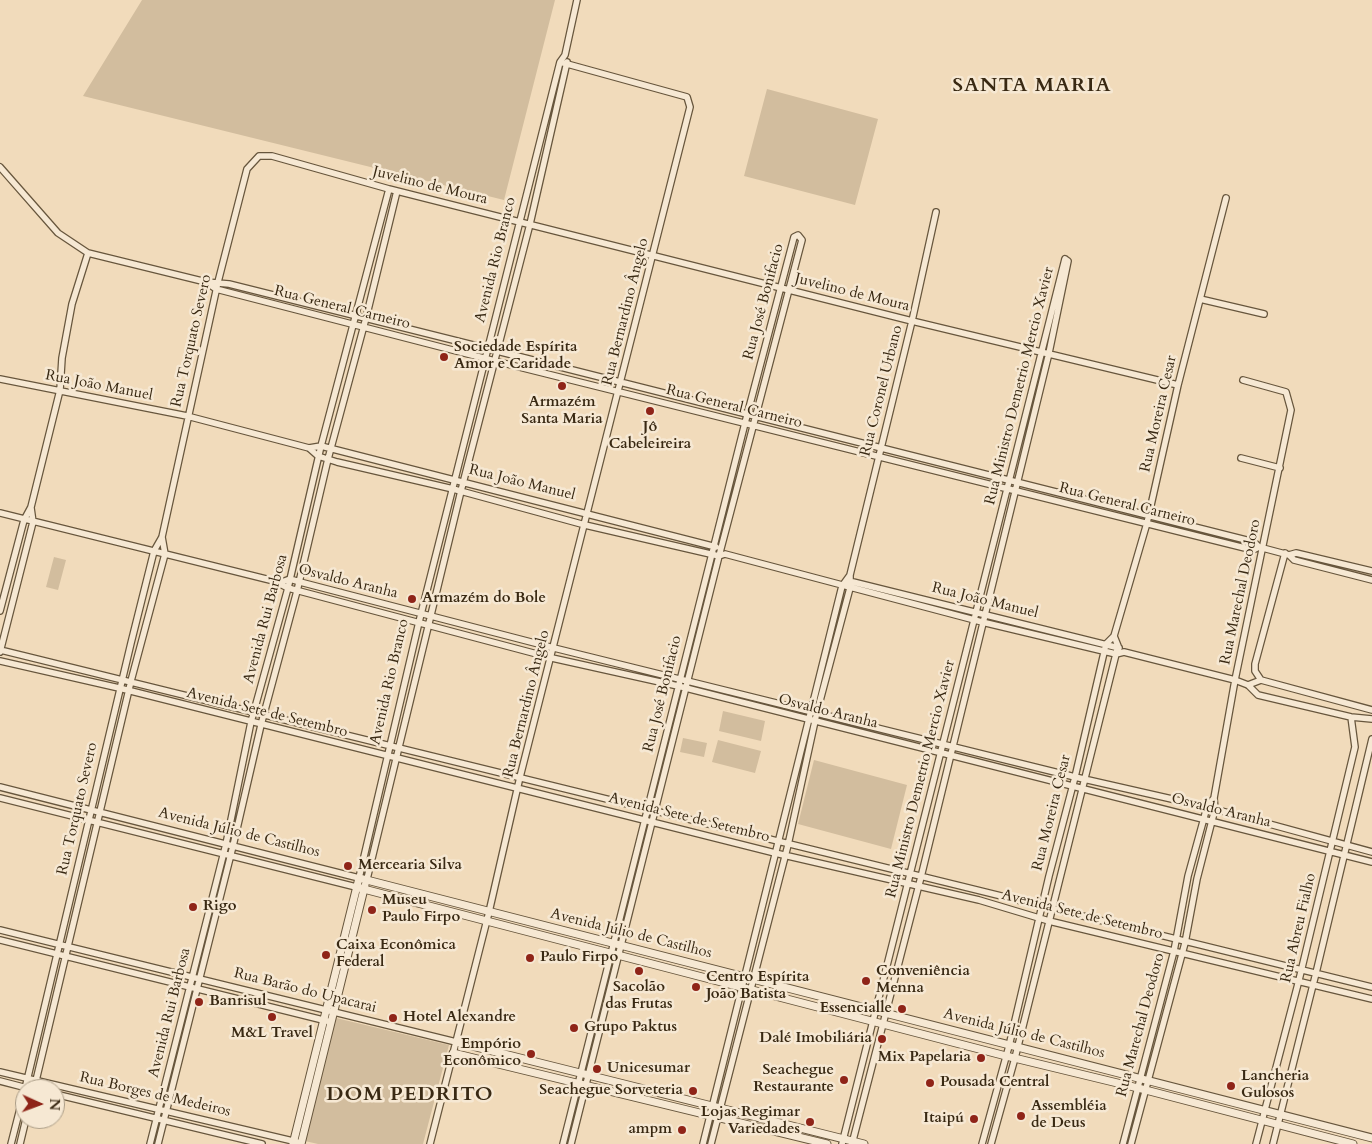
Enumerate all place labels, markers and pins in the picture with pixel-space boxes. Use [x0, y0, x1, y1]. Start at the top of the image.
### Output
place label: Sociedade Espírita Amor e Caridade [454, 339, 577, 374]
marker: Sociedade Espírita Amor e Caridade [438, 351, 450, 363]
marker: Armazém Santa Maria [556, 380, 568, 392]
place label: Armazém Santa Maria [521, 394, 603, 429]
marker: Jô Cabeleireira [644, 405, 656, 417]
place label: Jô Cabeleireira [609, 419, 691, 454]
place label: Armazém do Bole [422, 590, 546, 608]
marker: Armazém do Bole [406, 593, 418, 605]
place label: Mercearia Silva [358, 857, 462, 875]
marker: Mercearia Silva [342, 860, 354, 872]
place label: Museu Paulo Firpo [382, 892, 460, 927]
place label: Rigo [203, 898, 237, 916]
marker: Rigo [187, 901, 199, 913]
marker: Museu Paulo Firpo [366, 904, 378, 916]
place label: Caixa Econômica Federal [336, 937, 456, 972]
marker: Caixa Econômica Federal [320, 949, 332, 961]
place label: Paulo Firpo [540, 949, 618, 967]
marker: Paulo Firpo [524, 952, 536, 964]
place label: Conveniência Menna [876, 963, 970, 998]
marker: Sacolão das Frutas [633, 965, 645, 977]
place label: Centro Espírita João Batista [706, 969, 809, 1004]
marker: Conveniência Menna [860, 975, 872, 987]
place label: Sacolão das Frutas [605, 979, 673, 1014]
marker: Centro Espírita João Batista [690, 981, 702, 993]
place label: Banrisul [209, 993, 266, 1011]
marker: Banrisul [193, 996, 205, 1008]
place label: Essencialle [819, 1000, 892, 1018]
marker: Essencialle [896, 1003, 908, 1015]
place label: Hotel Alexandre [403, 1009, 516, 1027]
marker: M&L Travel [266, 1011, 278, 1023]
marker: Hotel Alexandre [387, 1012, 399, 1024]
place label: Grupo Paktus [584, 1019, 677, 1037]
marker: Grupo Paktus [568, 1022, 580, 1034]
place label: M&L Travel [231, 1025, 313, 1043]
place label: Dalé Imobiliária [759, 1030, 872, 1048]
marker: Dalé Imobiliária [876, 1033, 888, 1045]
place label: Empório Econômico [443, 1036, 521, 1071]
marker: Empório Econômico [525, 1048, 537, 1060]
place label: Mix Papelaria [878, 1049, 971, 1067]
marker: Mix Papelaria [975, 1052, 987, 1064]
place label: Unicesumar [607, 1060, 690, 1078]
place label: Seachegue Restaurante [753, 1062, 834, 1097]
marker: Unicesumar [591, 1063, 603, 1075]
place label: Lancheria Gulosos [1241, 1068, 1309, 1103]
marker: Seachegue Restaurante [838, 1074, 850, 1086]
place label: Pousada Central [940, 1074, 1049, 1092]
marker: Pousada Central [924, 1077, 936, 1089]
marker: Lancheria Gulosos [1225, 1080, 1237, 1092]
place label: Seachegue Sorveteria [539, 1082, 683, 1100]
marker: Seachegue Sorveteria [687, 1085, 699, 1097]
place label: Assembléia de Deus [1031, 1098, 1107, 1133]
place label: Lojas Regimar Variedades [701, 1104, 800, 1139]
place label: Itaipú [923, 1110, 964, 1128]
marker: Assembléia de Deus [1015, 1110, 1027, 1122]
marker: Itaipú [968, 1113, 980, 1125]
marker: Lojas Regimar Variedades [804, 1116, 816, 1128]
place label: ampm [628, 1121, 672, 1139]
marker: ampm [676, 1124, 688, 1136]

